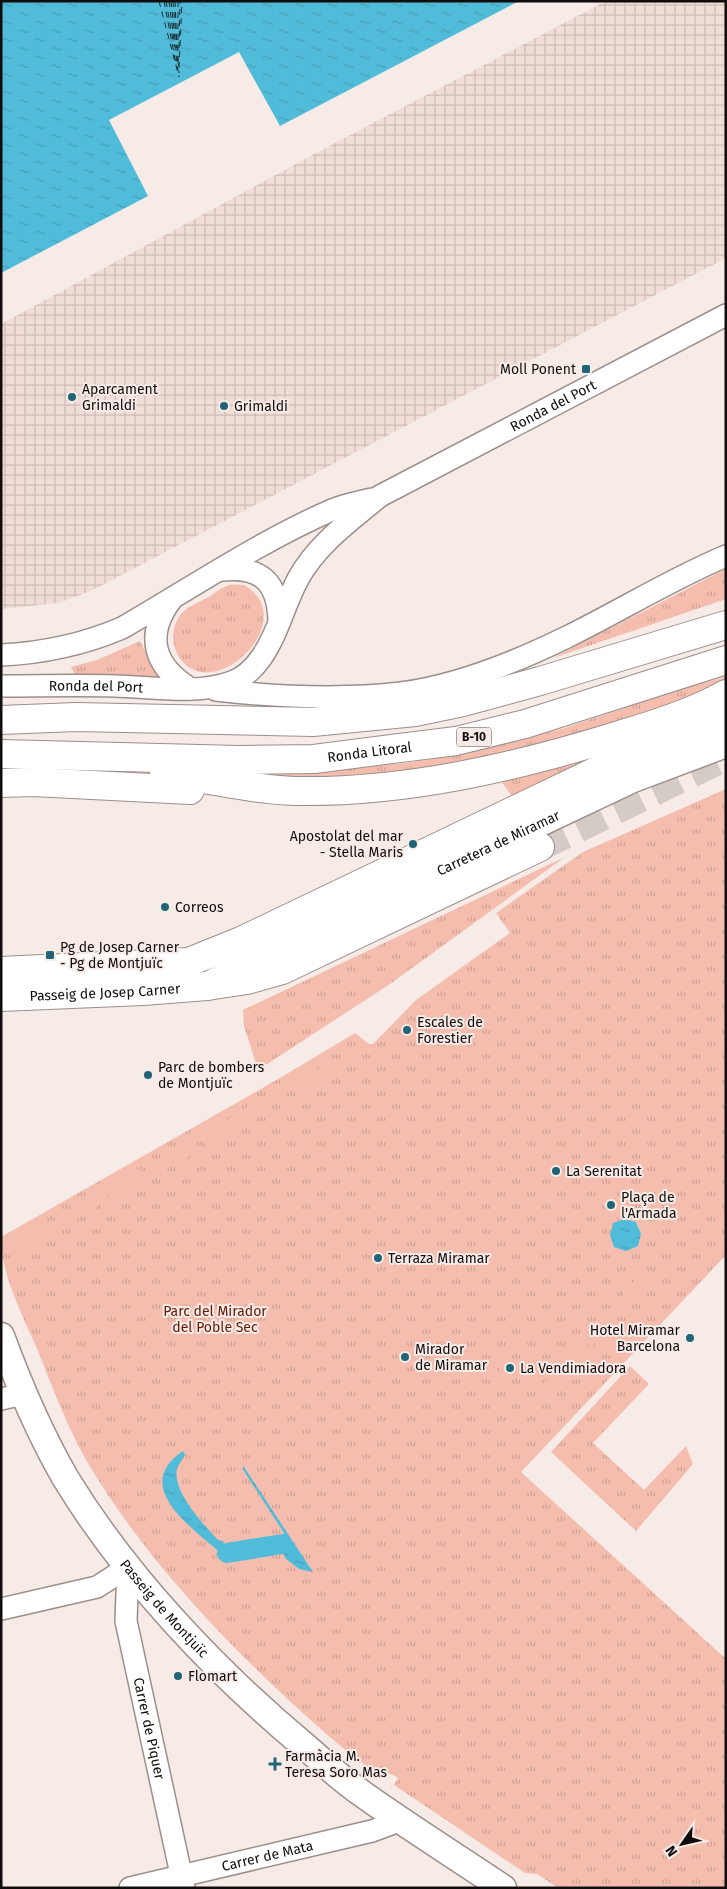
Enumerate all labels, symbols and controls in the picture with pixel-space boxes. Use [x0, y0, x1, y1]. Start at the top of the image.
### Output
place label: Moll Ponent [500, 361, 577, 378]
marker: Moll Ponent [580, 363, 592, 375]
street label: Ronda del Port [507, 376, 600, 435]
place label: Aparcament Grimaldi [82, 381, 159, 414]
marker: Aparcament Grimaldi [66, 391, 78, 403]
place label: Grimaldi [234, 398, 288, 415]
marker: Grimaldi [218, 400, 230, 412]
street label: Ronda del Port [49, 678, 145, 697]
road number: B-10 [456, 728, 492, 746]
street label: Ronda Litoral [326, 739, 413, 766]
street label: Carretera de Miramar [434, 807, 563, 880]
place label: Apostolat del mar - Stella Maris [290, 828, 404, 861]
marker: Apostolat del mar - Stella Maris [407, 838, 419, 850]
place label: Correos [175, 899, 224, 916]
marker: Correos [159, 901, 171, 913]
place label: Pg de Josep Carner - Pg de Montjuïc [60, 939, 180, 972]
marker: Pg de Josep Carner - Pg de Montjuïc [44, 949, 56, 961]
street label: Passeig de Josep Carner [29, 980, 181, 1005]
place label: Escales de Forestier [417, 1014, 483, 1047]
marker: Escales de Forestier [401, 1024, 413, 1036]
place label: Parc de bombers de Montjuïc [158, 1059, 265, 1092]
marker: Parc de bombers de Montjuïc [142, 1069, 154, 1081]
place label: La Serenitat [566, 1163, 643, 1180]
marker: La Serenitat [550, 1165, 562, 1177]
place label: Plaça de l'Armada [621, 1189, 677, 1222]
marker: Plaça de l'Armada [605, 1199, 617, 1211]
place label: Terraza Miramar [388, 1250, 490, 1267]
marker: Terraza Miramar [372, 1252, 384, 1264]
park label: Parc del Mirador del Poble Sec [163, 1303, 267, 1336]
place label: Hotel Miramar Barcelona [590, 1322, 681, 1355]
marker: Hotel Miramar Barcelona [684, 1332, 696, 1344]
place label: Mirador de Miramar [415, 1341, 488, 1374]
marker: Mirador de Miramar [399, 1351, 411, 1363]
place label: La Vendimiadora [520, 1360, 626, 1377]
marker: La Vendimiadora [504, 1362, 516, 1374]
street label: Passeig de Montjuïc [116, 1556, 212, 1662]
place label: Flomart [188, 1668, 238, 1685]
marker: Flomart [172, 1670, 184, 1682]
street label: Carrer de Piquer [130, 1676, 168, 1782]
place label: Farmàcia M. Teresa Soro Mas [285, 1748, 387, 1781]
marker: Farmàcia M. Teresa Soro Mas [269, 1758, 281, 1770]
north arrow [657, 1819, 707, 1869]
street label: Carrer de Mata [220, 1837, 315, 1875]
text: N [662, 1842, 681, 1860]

